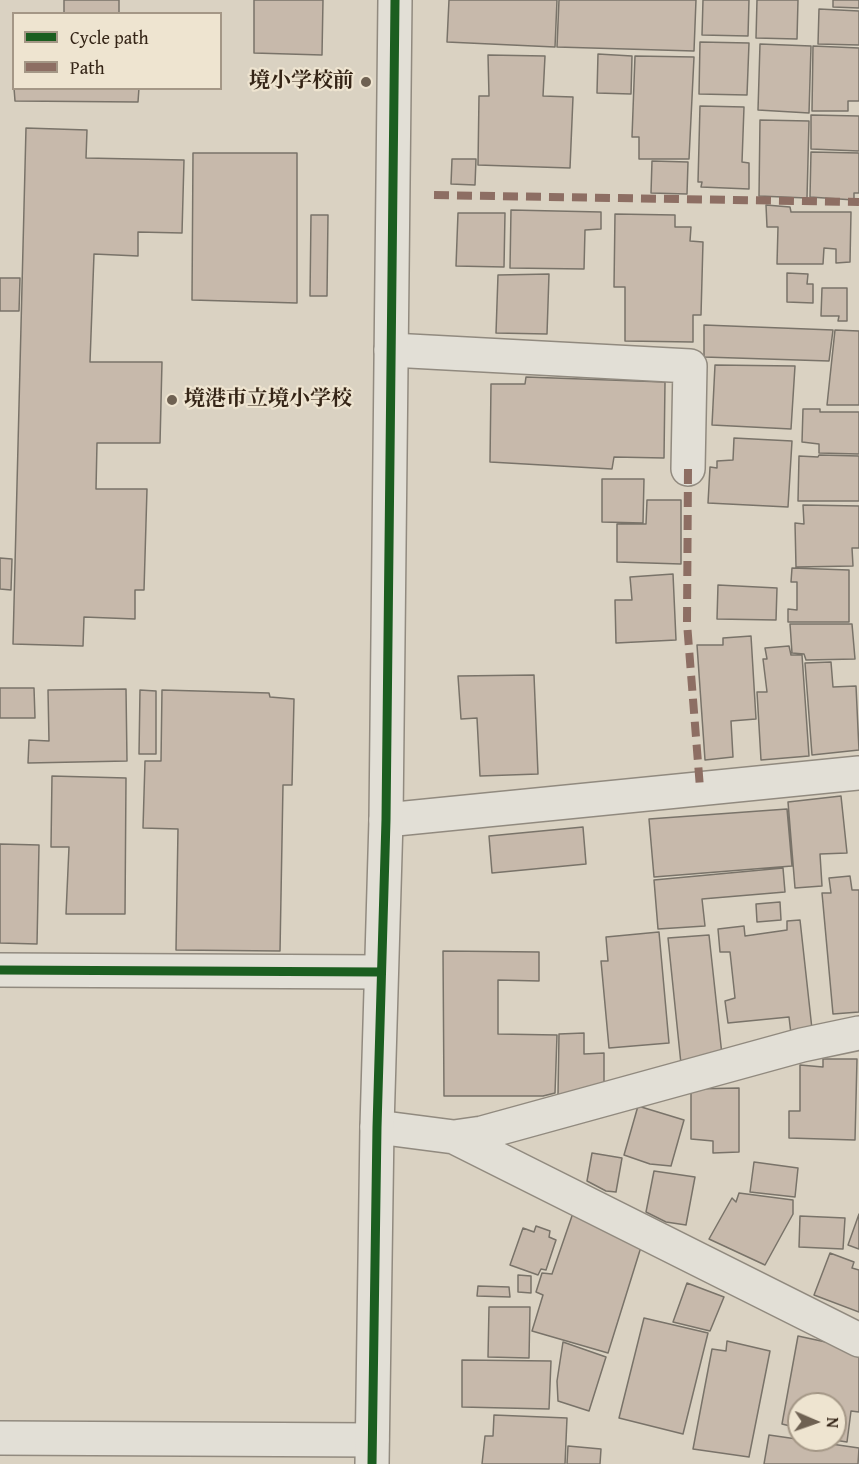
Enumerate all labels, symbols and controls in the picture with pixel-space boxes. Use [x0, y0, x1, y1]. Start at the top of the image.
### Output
legend [12, 12, 222, 90]
text: Cycle path [70, 24, 149, 51]
text: Path [70, 54, 105, 81]
place label: 境小学校前 [249, 69, 354, 95]
marker: 境小学校前 [359, 75, 373, 89]
place label: 境港市立境小学校 [184, 387, 352, 413]
marker: 境港市立境小学校 [165, 393, 179, 407]
north arrow [787, 1392, 847, 1452]
text: N [821, 1417, 845, 1428]

